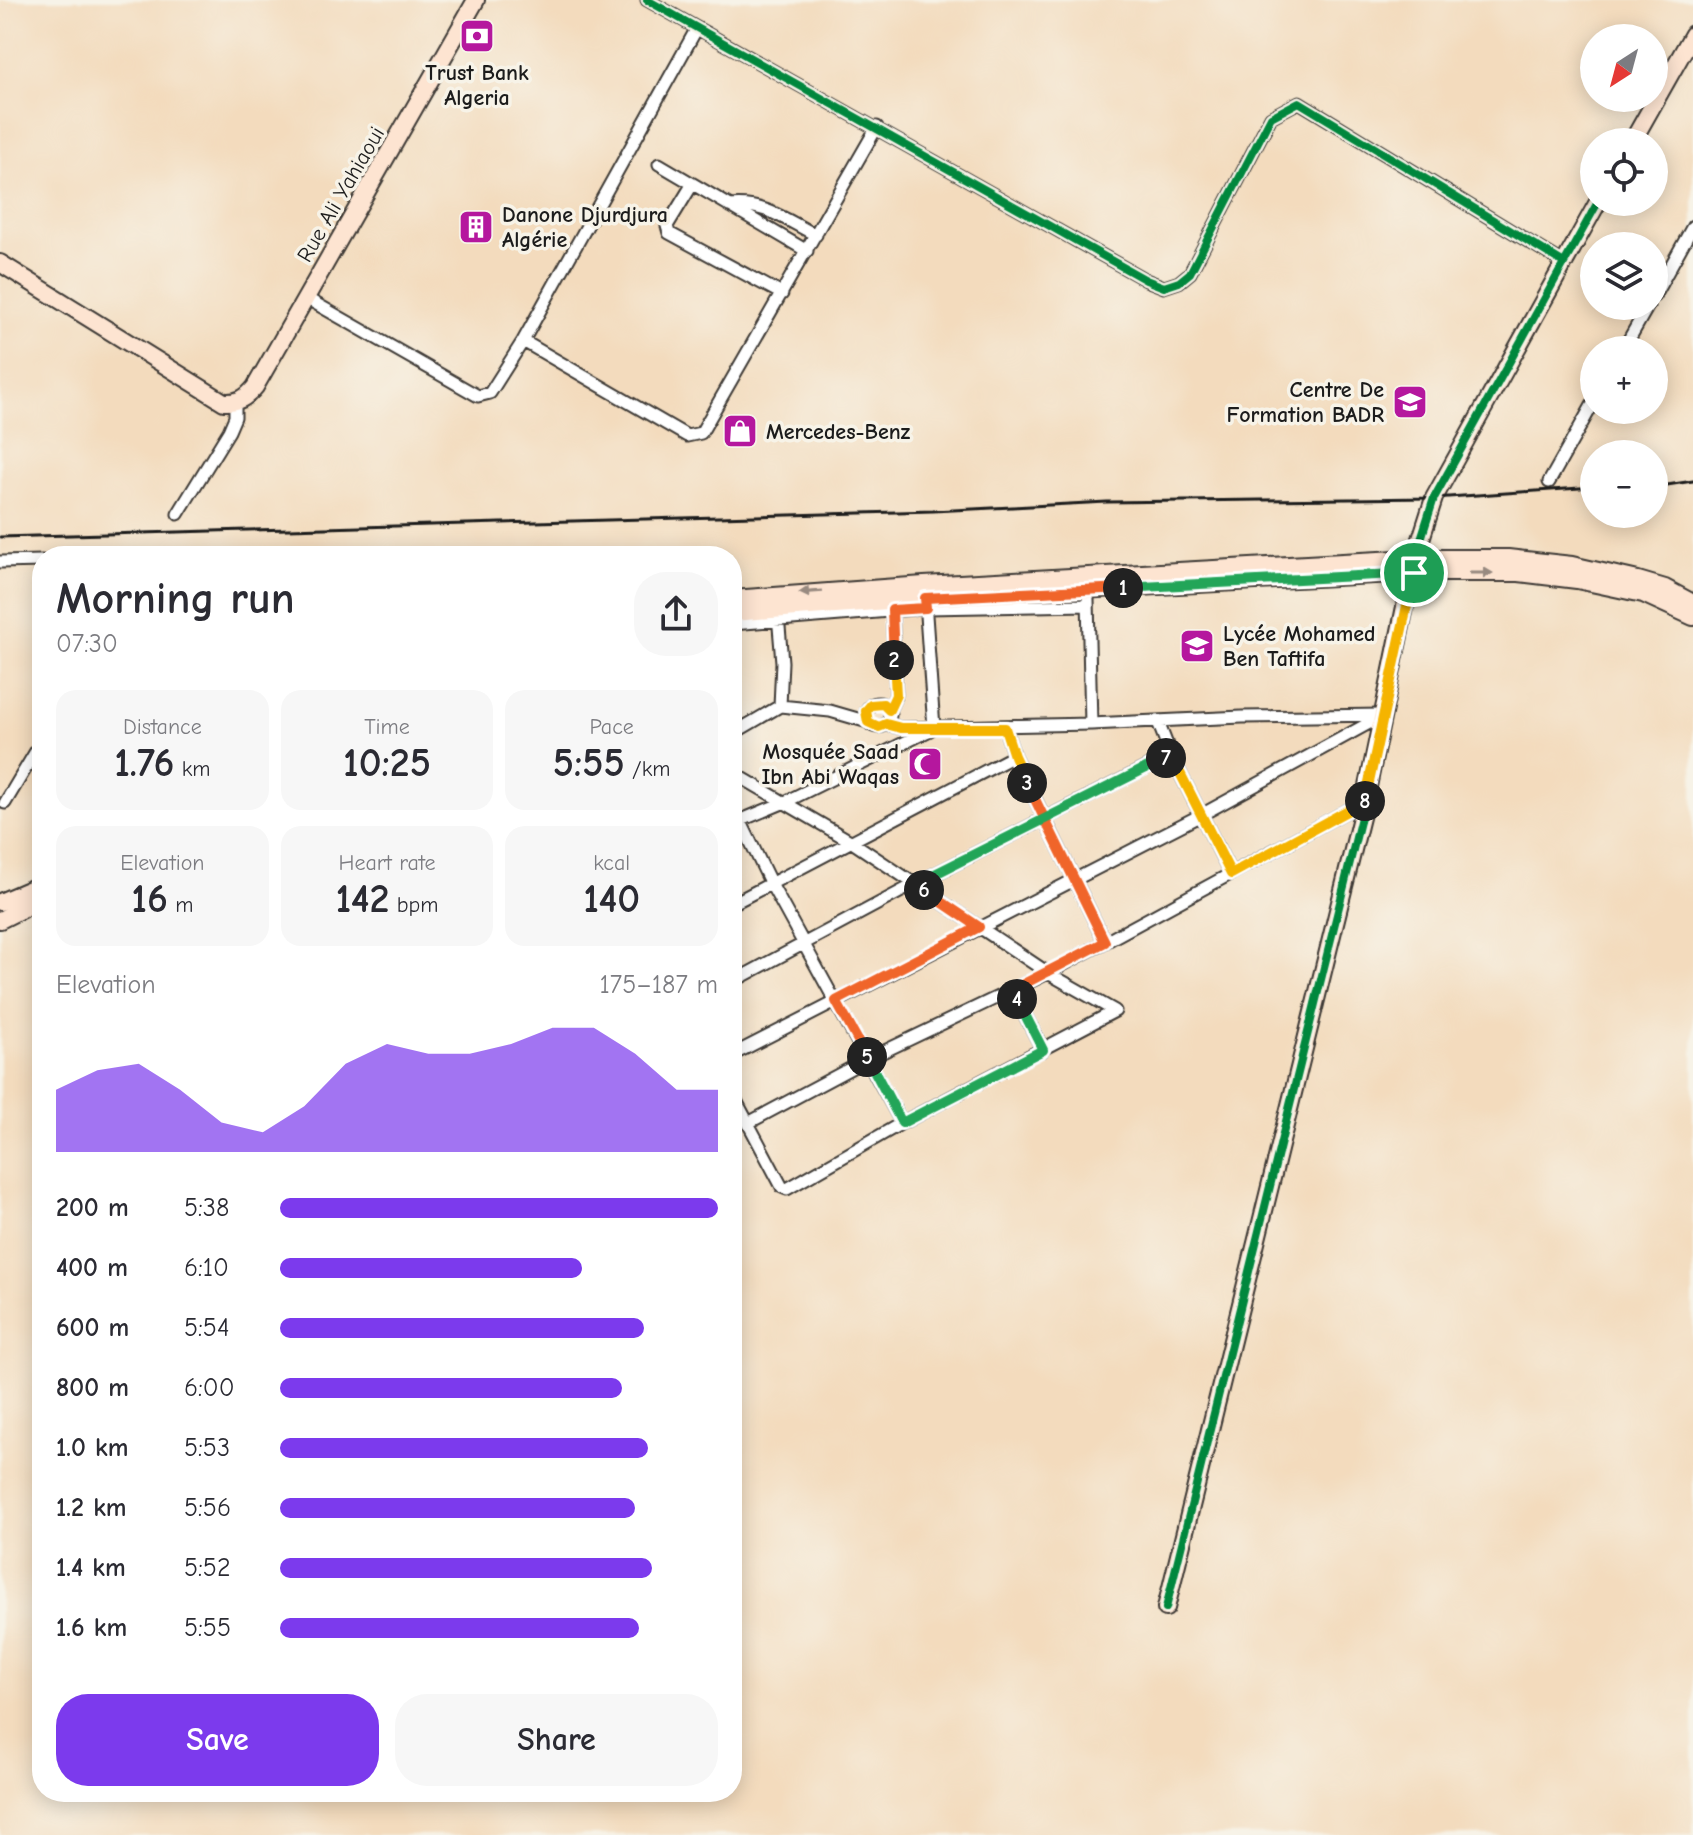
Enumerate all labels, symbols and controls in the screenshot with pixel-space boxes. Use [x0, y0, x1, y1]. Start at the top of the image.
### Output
bank icon: Trust Bank Algeria [458, 17, 496, 55]
north arrow [1580, 24, 1668, 112]
map controls [1580, 24, 1668, 528]
place label: Trust Bank Algeria [425, 60, 529, 111]
street label: Rue Ali Yahiaoui [292, 122, 390, 267]
button: locate [1580, 128, 1668, 216]
place label: Danone Djurdjura Algérie [502, 202, 668, 253]
building icon: Danone Djurdjura Algérie [457, 208, 495, 246]
button: layers [1580, 232, 1668, 320]
button: + [1580, 336, 1668, 424]
place label: Centre De Formation BADR [1226, 377, 1384, 428]
school or university icon: Centre De Formation BADR [1391, 383, 1429, 421]
shop icon: Mercedes-Benz [721, 412, 759, 450]
place label: Mercedes-Benz [766, 419, 911, 445]
button: − [1580, 440, 1668, 528]
pin [1380, 539, 1448, 607]
icon: arrive [1392, 551, 1436, 595]
one-way arrow [1469, 567, 1494, 579]
pin: 1 [1103, 568, 1143, 608]
button: share [634, 572, 718, 656]
text: Morning run [56, 573, 295, 624]
text: 1 [1119, 575, 1127, 601]
one-way arrow [798, 586, 823, 599]
place label: Lycée Mohamed Ben Taftifa [1223, 621, 1375, 672]
school or university icon: Lycée Mohamed Ben Taftifa [1178, 627, 1216, 665]
text: 07:30 [56, 629, 118, 659]
pin: 2 [874, 640, 914, 680]
text: 2 [889, 647, 899, 673]
text: Distance [123, 714, 202, 740]
text: Time [364, 714, 410, 740]
text: Pace [589, 714, 634, 740]
pin: 7 [1146, 738, 1186, 778]
place label: Mosquée Saad Ibn Abi Waqas [761, 739, 899, 790]
text: 1.76 [114, 740, 174, 786]
text: 10:25 [343, 740, 431, 786]
text: 5:55 [553, 740, 625, 786]
mosque icon: Mosquée Saad Ibn Abi Waqas [906, 745, 944, 783]
text: 7 [1161, 745, 1171, 771]
text: km [174, 756, 211, 782]
text: /km [625, 756, 671, 782]
pin: 3 [1007, 763, 1047, 803]
text: 3 [1022, 770, 1032, 796]
pin: 8 [1345, 781, 1385, 821]
text: 8 [1359, 788, 1371, 814]
text: Elevation [120, 850, 204, 876]
text: Heart rate [338, 850, 435, 876]
text: kcal [593, 850, 630, 876]
pin: 6 [904, 870, 944, 910]
text: 16 [131, 876, 168, 922]
text: 142 [335, 876, 389, 922]
text: 140 [583, 876, 640, 922]
text: 6 [918, 877, 930, 903]
text: m [168, 892, 193, 918]
text: bpm [389, 892, 438, 918]
text: Elevation [56, 970, 156, 1000]
text: 175–187 m [600, 970, 718, 1000]
pin: 4 [997, 979, 1037, 1019]
text: 4 [1012, 986, 1022, 1012]
pin: 5 [847, 1037, 887, 1077]
text: 5 [861, 1044, 873, 1070]
text: 200 m [56, 1193, 129, 1223]
text: 5:38 [184, 1193, 229, 1223]
text: 400 m [56, 1253, 128, 1283]
text: 6:10 [184, 1253, 229, 1283]
text: 600 m [56, 1313, 129, 1343]
text: 5:54 [184, 1313, 229, 1343]
text: 800 m [56, 1373, 129, 1403]
text: 6:00 [184, 1373, 234, 1403]
text: 1.0 km [56, 1433, 128, 1463]
text: 5:53 [184, 1433, 230, 1463]
text: 1.2 km [56, 1493, 127, 1523]
text: 5:56 [184, 1493, 231, 1523]
text: 1.4 km [56, 1553, 126, 1583]
text: 5:52 [184, 1553, 231, 1583]
text: 1.6 km [56, 1613, 127, 1643]
text: 5:55 [184, 1613, 231, 1643]
button: Save [56, 1694, 379, 1786]
button: Share [395, 1694, 718, 1786]

